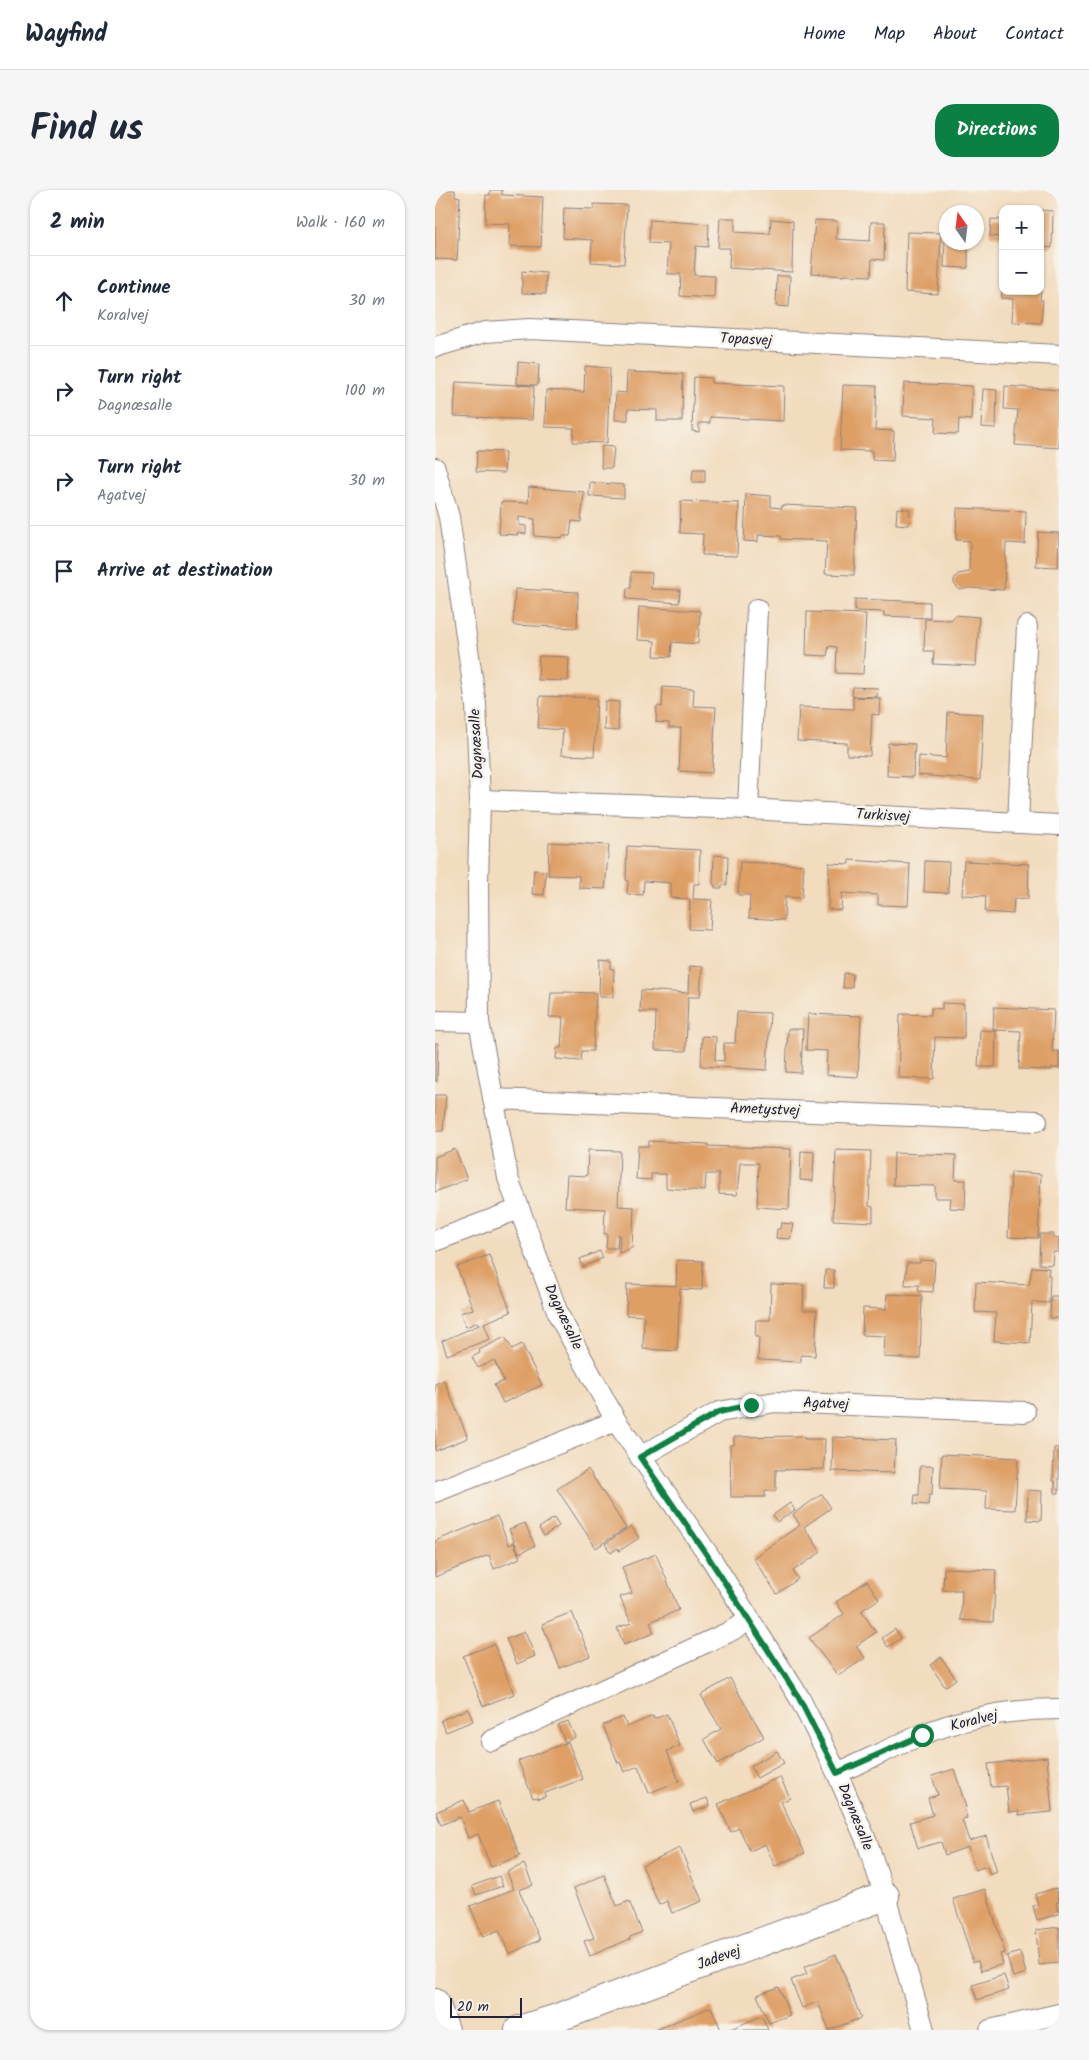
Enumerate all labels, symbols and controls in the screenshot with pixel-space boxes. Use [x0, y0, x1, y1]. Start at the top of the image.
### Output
text: Wayfind [25, 15, 107, 54]
text: Home [803, 20, 846, 49]
text: Map [874, 20, 905, 49]
text: About [933, 20, 977, 49]
text: Contact [1005, 20, 1064, 49]
text: Find us [30, 102, 143, 158]
button: Directions [935, 104, 1059, 157]
north arrow [939, 205, 984, 250]
map controls [999, 205, 1044, 295]
button: + [999, 205, 1044, 250]
text: 2 min [50, 206, 105, 239]
text: Walk · 160 m [296, 210, 385, 235]
button: − [999, 250, 1044, 295]
text: Continue [97, 273, 170, 303]
icon: ahead [50, 287, 78, 315]
text: 30 m [349, 288, 385, 313]
text: Koralvej [97, 303, 148, 328]
street label: Topasvej [719, 327, 774, 353]
text: Turn right [97, 363, 182, 393]
icon: right [50, 377, 78, 405]
text: 100 m [345, 378, 385, 403]
text: Dagnæsalle [97, 393, 172, 418]
text: Turn right [97, 453, 182, 483]
icon: right [50, 467, 78, 495]
text: 30 m [349, 468, 385, 493]
text: Agatvej [97, 483, 146, 508]
text: Arrive at destination [97, 556, 273, 586]
icon: arrive [50, 557, 78, 585]
street label: Dagnæsalle [463, 708, 491, 780]
street label: Turkisvej [855, 803, 912, 829]
street label: Ametystvej [730, 1097, 801, 1123]
street label: Dagnæsalle [537, 1280, 589, 1354]
street label: Agatvej [803, 1391, 851, 1417]
route end [740, 1394, 763, 1417]
street label: Koralvej [948, 1703, 1001, 1738]
route start [911, 1724, 934, 1747]
street label: Dagnæsalle [831, 1780, 879, 1854]
street label: Jadevej [694, 1939, 745, 1977]
scale bar [450, 1995, 523, 2018]
text: 20 m [457, 1996, 489, 2018]

